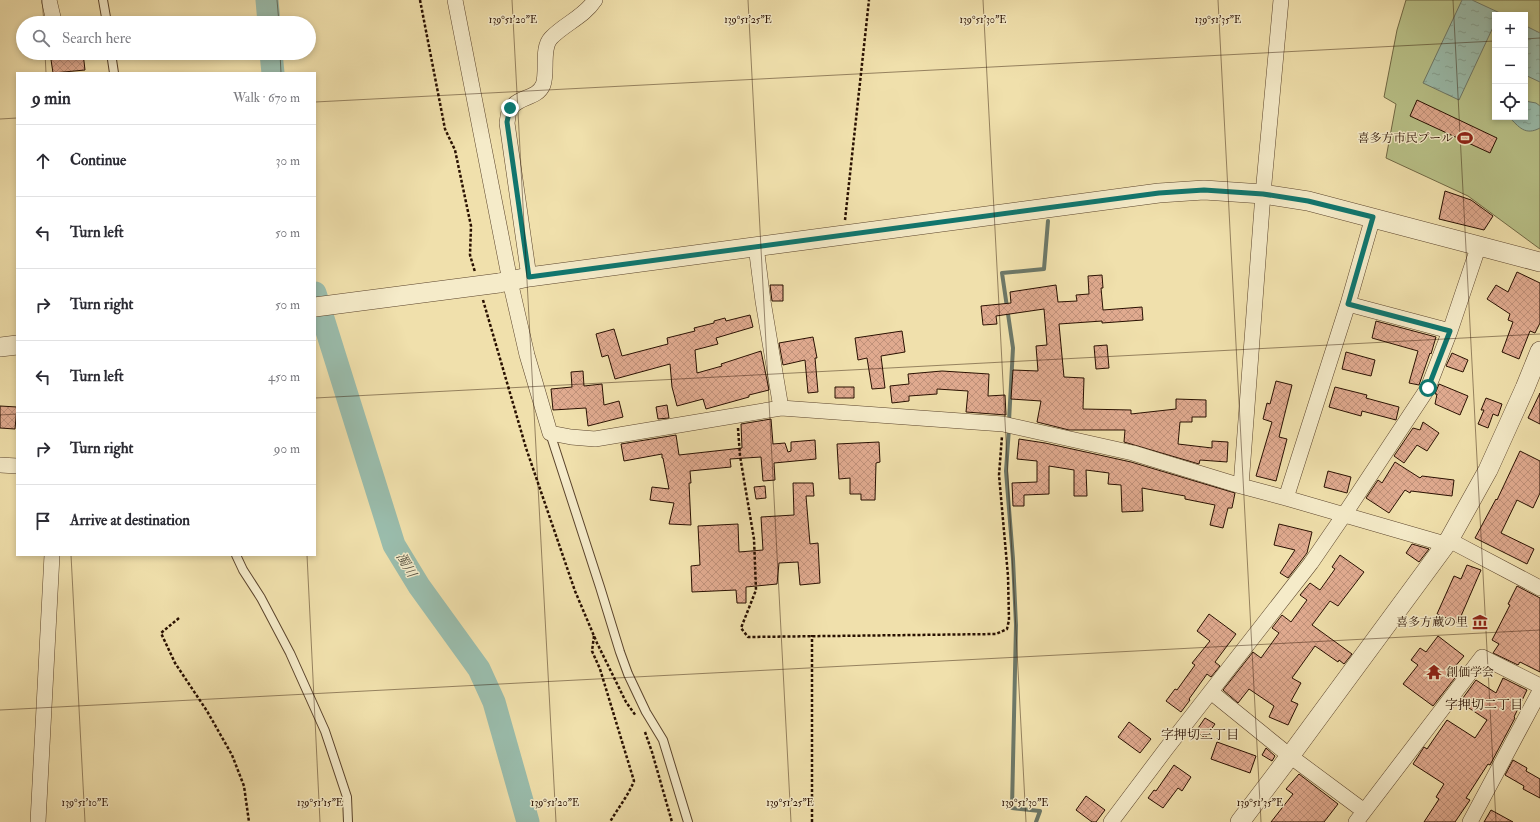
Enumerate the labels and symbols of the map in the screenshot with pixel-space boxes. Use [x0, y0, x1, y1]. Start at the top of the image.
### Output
text: 139°51'20"E [489, 14, 537, 26]
text: 139°51'25"E [724, 14, 772, 26]
text: 139°51'30"E [959, 14, 1007, 26]
text: 139°51'35"E [1195, 14, 1241, 26]
route end [501, 99, 519, 117]
sports icon: 喜多方市民プール [1456, 129, 1474, 147]
place label: 喜多方市民プール [1358, 131, 1453, 146]
route start [1419, 379, 1437, 397]
water label: 濁川 [392, 550, 421, 582]
museum icon: 喜多方蔵の里 [1471, 613, 1489, 631]
place label: 喜多方蔵の里 [1396, 615, 1468, 630]
temple icon: 創価学会 [1425, 663, 1443, 681]
place label: 創価学会 [1446, 665, 1494, 680]
district label: 字押切二丁目 [1445, 697, 1523, 713]
district label: 字押切三丁目 [1161, 727, 1239, 743]
text: 139°51'10"E [62, 797, 108, 809]
text: 139°51'15"E [297, 797, 343, 809]
text: 139°51'20"E [531, 797, 579, 809]
text: 139°51'25"E [766, 797, 814, 809]
text: 139°51'30"E [1001, 797, 1049, 809]
text: 139°51'35"E [1237, 797, 1283, 809]

